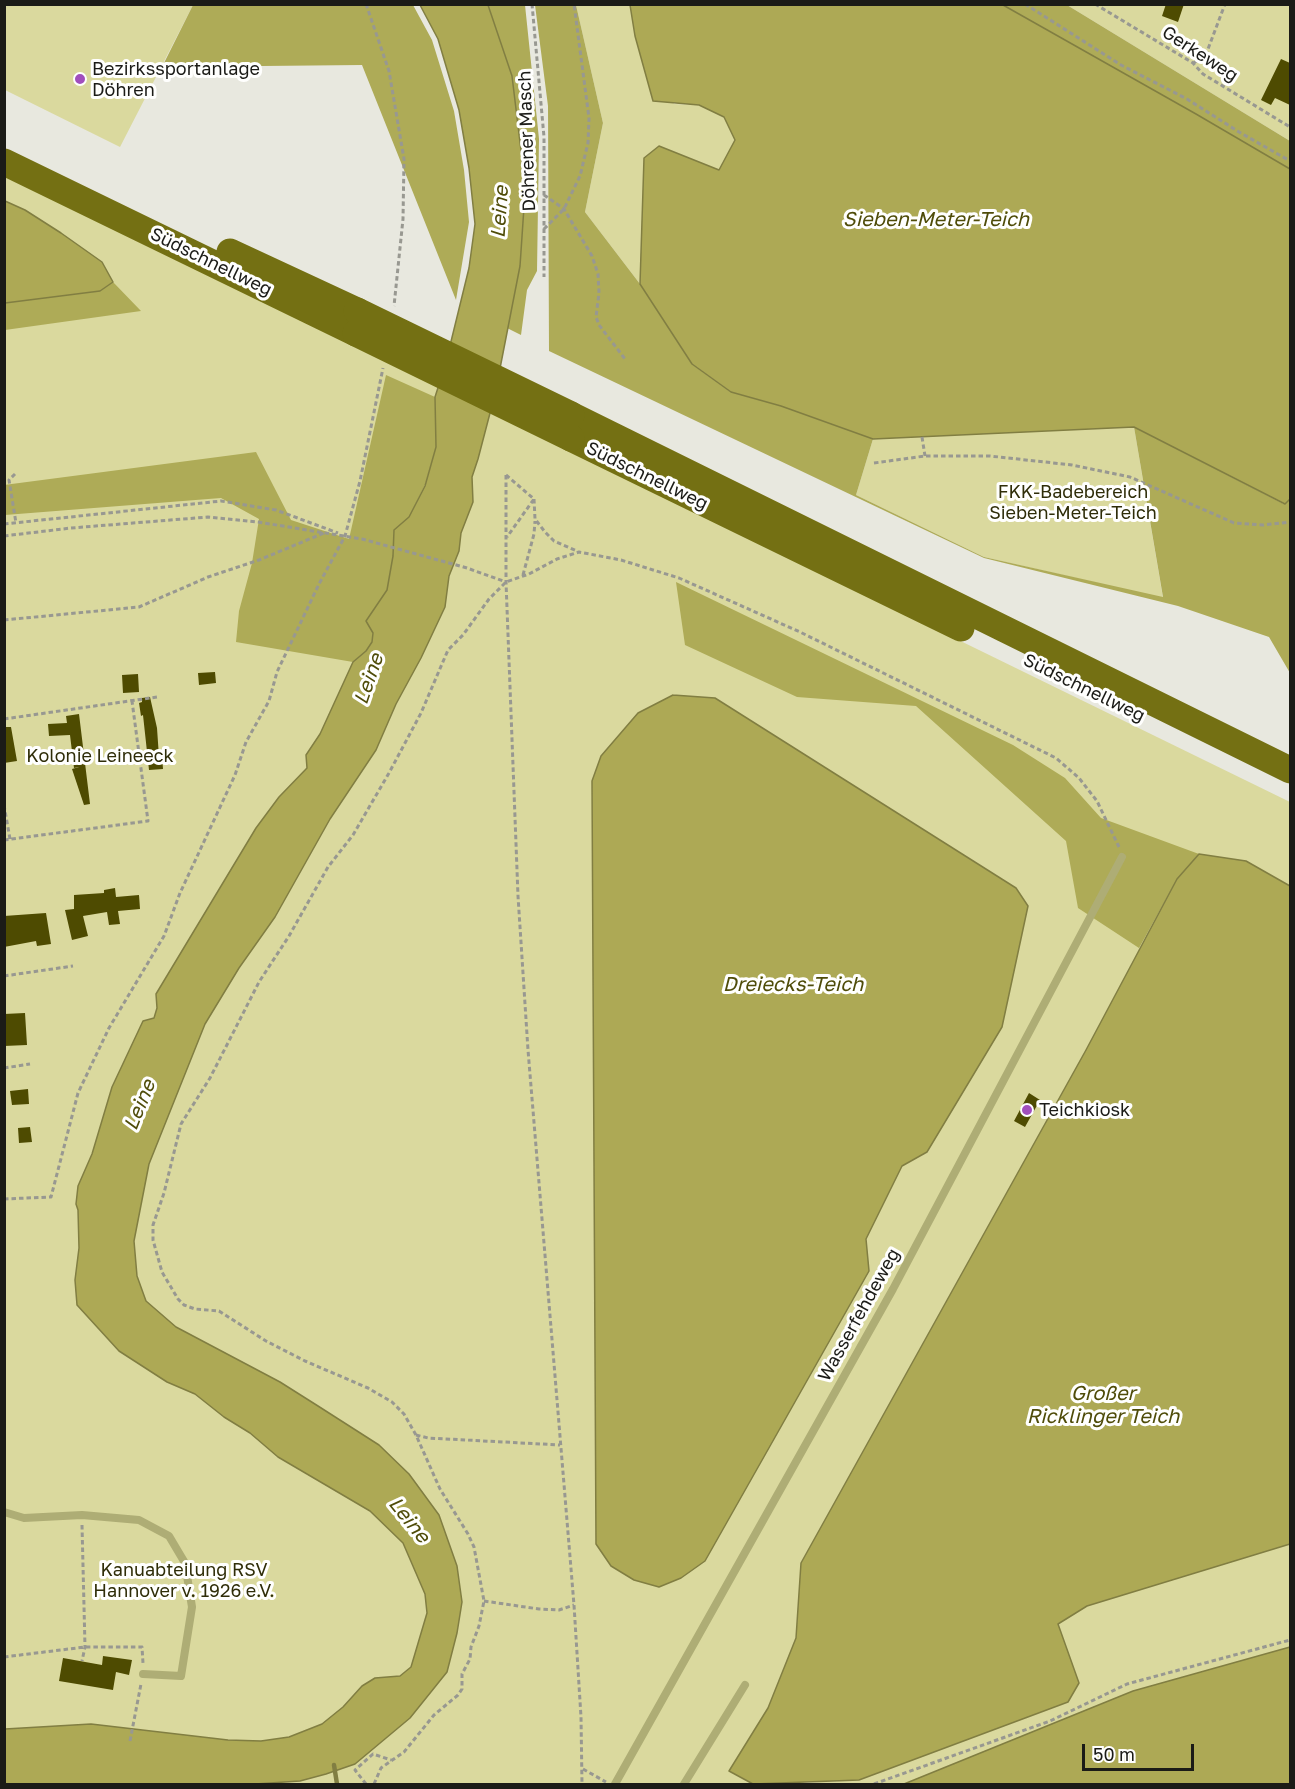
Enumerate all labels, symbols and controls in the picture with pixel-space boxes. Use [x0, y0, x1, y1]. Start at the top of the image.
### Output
street label: Gerkeweg [1158, 21, 1242, 87]
place label: Bezirkssportanlage Döhren [92, 58, 260, 100]
street label: Döhrener Masch [514, 70, 540, 212]
marker: Bezirkssportanlage Döhren [73, 72, 87, 86]
water label: Leine [486, 185, 514, 239]
water label: Sieben-Meter-Teich [843, 208, 1029, 232]
street label: Südschnellweg [147, 223, 275, 301]
street label: Südschnellweg [583, 437, 711, 515]
park label: FKK-Badebereich Sieben-Meter-Teich [989, 481, 1157, 524]
street label: Südschnellweg [1020, 649, 1148, 727]
water label: Leine [349, 650, 389, 708]
park label: Kolonie Leineeck [26, 745, 174, 767]
water label: Dreiecks-Teich [723, 973, 863, 997]
water label: Leine [119, 1076, 161, 1134]
place label: Teichkiosk [1039, 1099, 1130, 1121]
marker: Teichkiosk [1020, 1103, 1034, 1117]
street label: Wasserfehdeweg [813, 1245, 905, 1385]
water label: Großer Ricklinger Teich [1027, 1382, 1179, 1429]
water label: Leine [383, 1492, 435, 1548]
park label: Kanuabteilung RSV Hannover v. 1926 e.V. [93, 1559, 275, 1602]
scale bar [1085, 1732, 1198, 1770]
text: 50 m [1093, 1743, 1135, 1765]

